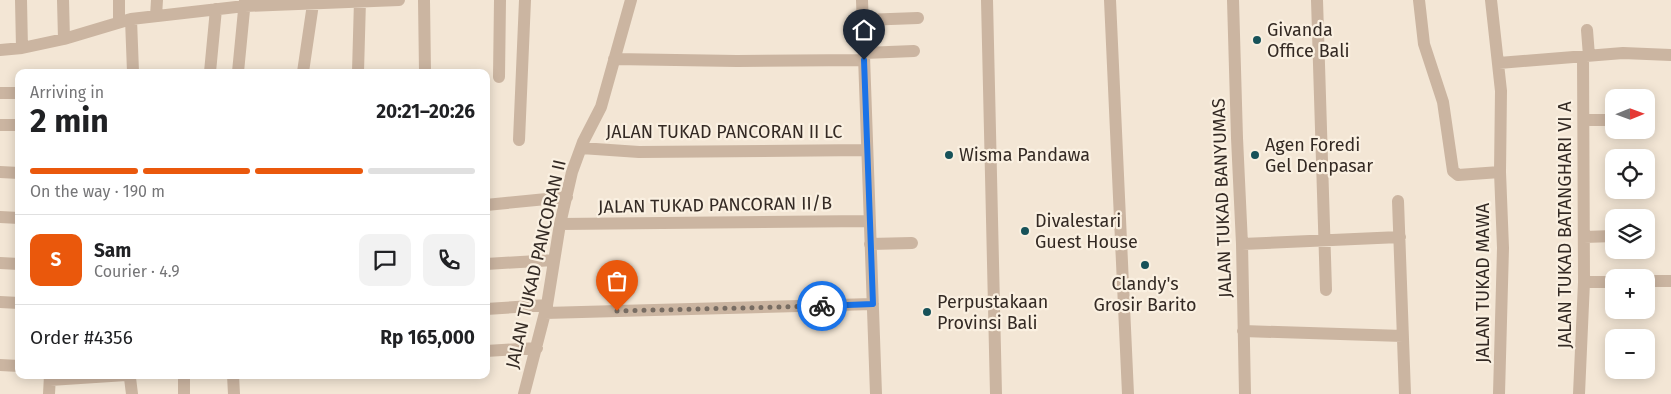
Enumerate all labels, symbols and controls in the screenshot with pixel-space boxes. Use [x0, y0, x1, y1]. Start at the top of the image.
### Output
pin [843, 9, 885, 60]
icon: home [850, 16, 878, 44]
place label: Givanda Office Bali [1267, 19, 1350, 62]
marker: Givanda Office Bali [1251, 34, 1263, 46]
text: Arriving in [30, 83, 104, 102]
north arrow [1605, 89, 1655, 139]
map controls [1605, 89, 1655, 379]
street label: JALAN TUKAD BANYUMAS [1208, 97, 1236, 298]
text: 20:21–20:26 [376, 100, 475, 123]
street label: JALAN TUKAD BATANGHARI VI A [1554, 101, 1576, 349]
text: 2 min [30, 102, 109, 140]
street label: JALAN TUKAD PANCORAN II LC [606, 121, 842, 143]
place label: Agen Foredi Gel Denpasar [1265, 134, 1373, 177]
place label: Wisma Pandawa [959, 144, 1090, 166]
marker: Wisma Pandawa [943, 149, 955, 161]
marker: Agen Foredi Gel Denpasar [1249, 149, 1261, 161]
button: locate [1605, 149, 1655, 199]
street label: JALAN TUKAD PANCORAN II [501, 157, 571, 371]
text: On the way · 190 m [30, 182, 165, 201]
street label: JALAN TUKAD PANCORAN II/B [598, 192, 832, 218]
street label: JALAN TUKAD MAWA [1472, 202, 1494, 363]
button: layers [1605, 209, 1655, 259]
place label: Divalestari Guest House [1035, 210, 1138, 253]
marker: Divalestari Guest House [1019, 225, 1031, 237]
button: chat [359, 234, 411, 286]
button: phone [423, 234, 475, 286]
text: Sam [94, 239, 131, 262]
text: S [51, 248, 61, 271]
marker: Clandy's Grosir Barito [1139, 259, 1151, 271]
pin [596, 260, 638, 311]
text: Courier · 4.9 [94, 262, 180, 281]
icon: bag [603, 267, 631, 295]
button: + [1605, 269, 1655, 319]
place label: Clandy's Grosir Barito [1094, 273, 1196, 316]
courier [797, 281, 847, 331]
place label: Perpustakaan Provinsi Bali [937, 291, 1048, 334]
icon: bike [808, 292, 836, 320]
marker: Perpustakaan Provinsi Bali [921, 306, 933, 318]
text: Order #4356 [30, 326, 133, 349]
text: Rp 165,000 [380, 326, 475, 349]
button: − [1605, 329, 1655, 379]

